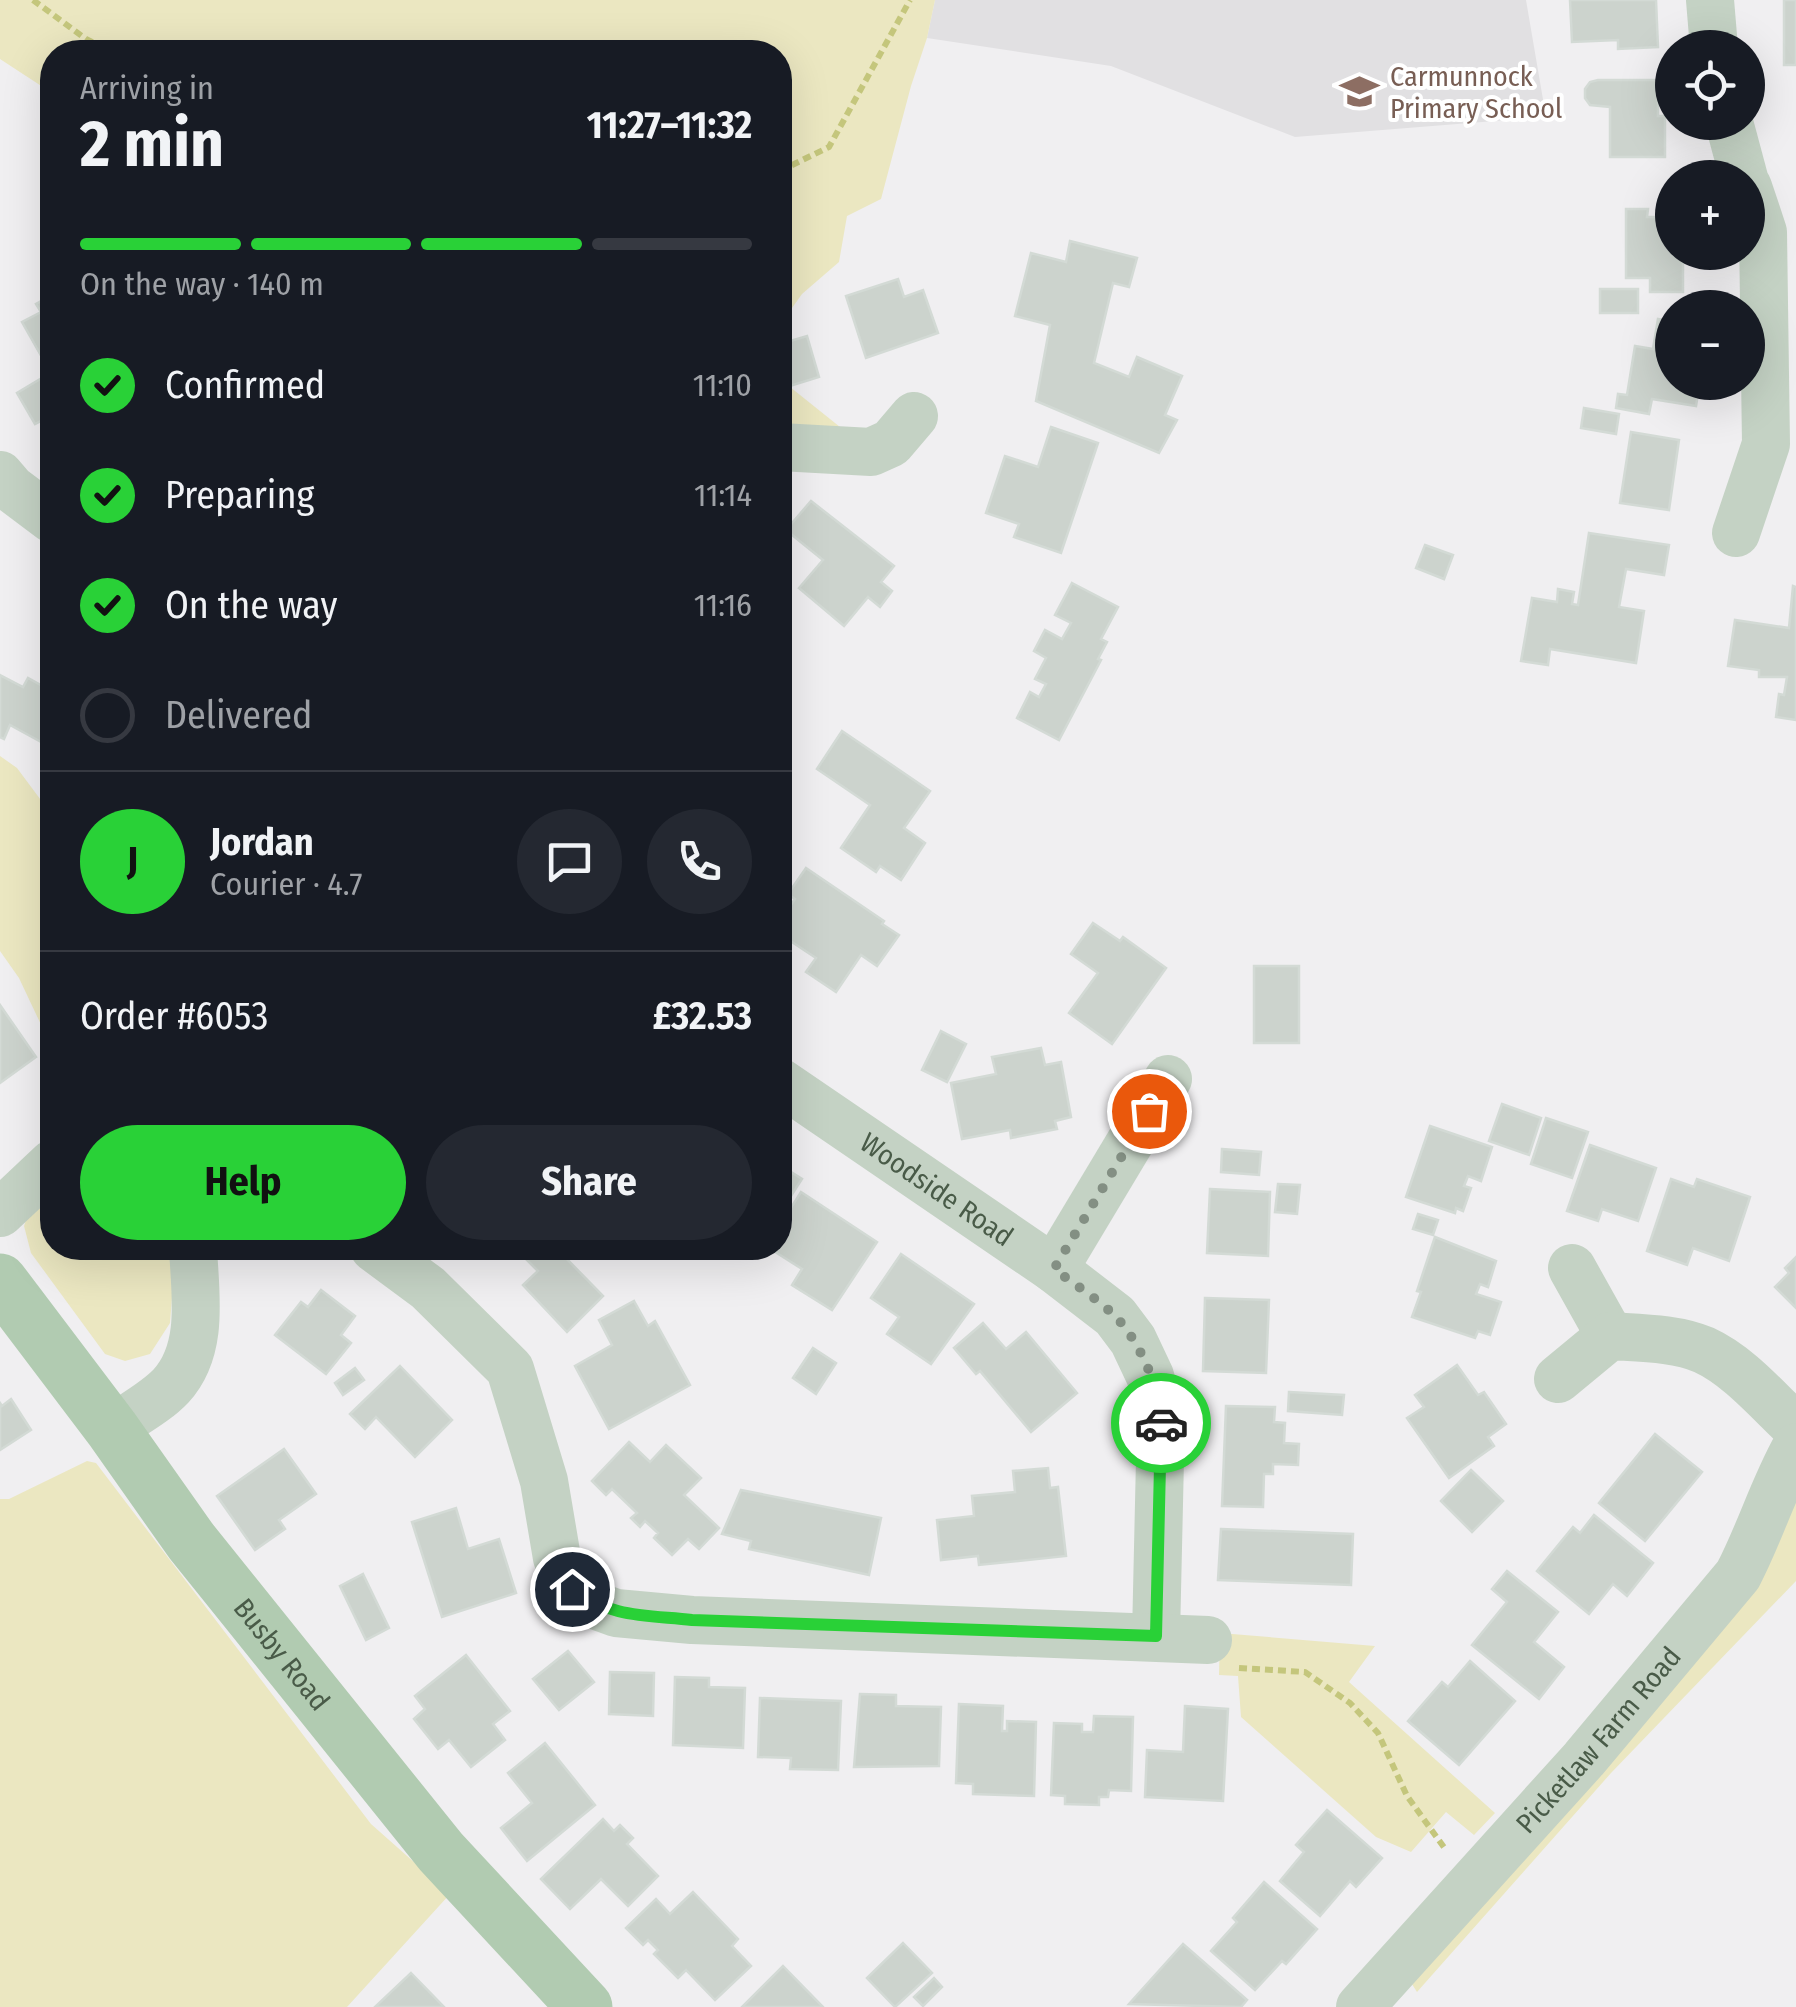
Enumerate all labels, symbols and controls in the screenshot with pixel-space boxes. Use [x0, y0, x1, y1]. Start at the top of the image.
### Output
map controls [1655, 30, 1765, 400]
button: locate [1655, 30, 1765, 140]
place label: Carmunnock Primary School [1390, 60, 1562, 125]
text: Arriving in [80, 69, 214, 107]
school or university icon: Carmunnock Primary School [1339, 71, 1381, 113]
text: 11:27–11:32 [587, 102, 752, 148]
text: 2 min [80, 105, 224, 183]
button: + [1655, 160, 1765, 270]
text: On the way · 140 m [80, 265, 324, 303]
button: − [1655, 290, 1765, 400]
icon: check [80, 358, 135, 413]
text: Confirmed [165, 362, 325, 408]
text: 11:10 [693, 366, 752, 404]
icon: check [80, 468, 135, 523]
text: Preparing [165, 472, 314, 518]
text: 11:14 [694, 476, 752, 514]
icon: check [80, 578, 135, 633]
text: On the way [165, 582, 337, 628]
text: 11:16 [694, 586, 752, 624]
text: Delivered [165, 692, 312, 738]
button: chat [517, 809, 622, 914]
button: phone [647, 809, 752, 914]
text: Jordan [210, 819, 314, 865]
text: J [127, 838, 138, 884]
text: Courier · 4.7 [210, 865, 362, 903]
text: Order #6053 [80, 993, 268, 1039]
text: £32.53 [653, 993, 752, 1039]
pin [1107, 1069, 1192, 1154]
icon: bag [1122, 1084, 1177, 1139]
button: Help [80, 1125, 406, 1240]
button: Share [426, 1125, 752, 1240]
street label: Woodside Road [854, 1125, 1020, 1253]
courier [1111, 1373, 1211, 1473]
icon: car [1134, 1396, 1189, 1451]
pin [530, 1547, 615, 1632]
icon: home [545, 1562, 600, 1617]
street label: Busby Road [227, 1592, 337, 1717]
street label: Picketlaw Farm Road [1509, 1640, 1687, 1840]

